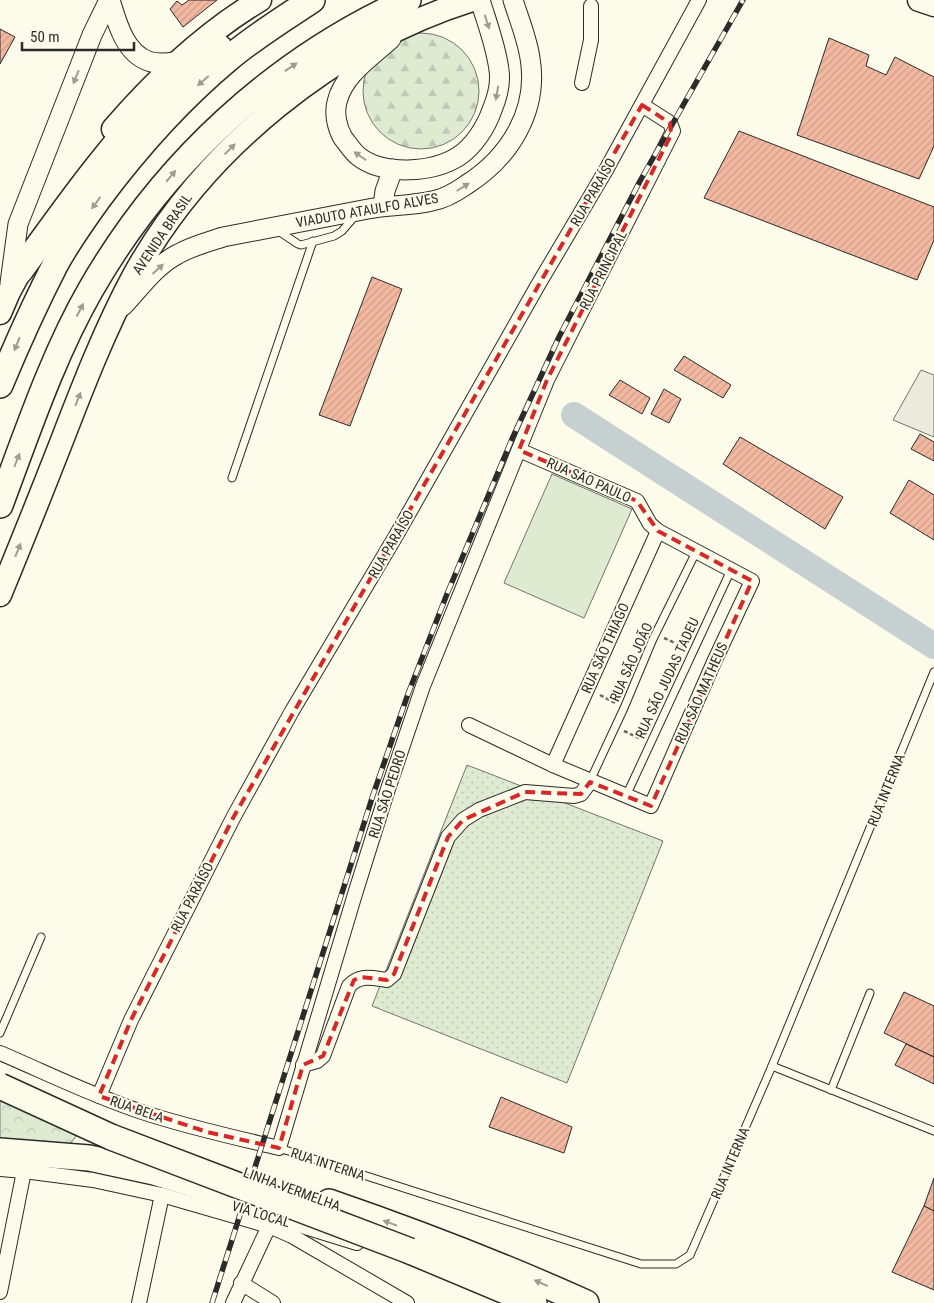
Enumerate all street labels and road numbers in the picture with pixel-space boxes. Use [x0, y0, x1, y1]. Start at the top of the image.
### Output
street label: RUA PARAÍSO [566, 155, 619, 229]
street label: AVENIDA BRASIL [129, 190, 195, 278]
street label: VIADUTO ATAULFO ALVES [294, 190, 440, 230]
street label: RUA PRINCIPAL [576, 227, 630, 312]
street label: RUA SÃO PAULO [544, 453, 634, 506]
street label: RUA PARAÍSO [364, 507, 417, 581]
street label: RUA SÃO THIAGO [577, 600, 632, 696]
street label: RUA SÃO JUDAS TADEU [631, 614, 702, 741]
street label: RUA SÃO JOÃO [606, 620, 656, 704]
street label: RUA SÃO MATHEUS [671, 639, 731, 746]
street label: RUA SÃO PEDRO [364, 748, 409, 840]
street label: RUA INTERNA [864, 751, 908, 829]
street label: RUA PARAÍSO [167, 859, 216, 934]
street label: RUA BELA [108, 1092, 166, 1126]
street label: RUA INTERNA [708, 1124, 752, 1202]
street label: RUA INTERNA [289, 1145, 367, 1183]
street label: LINHA VERMELHA [241, 1164, 343, 1214]
street label: VIA LOCAL [230, 1198, 292, 1231]

